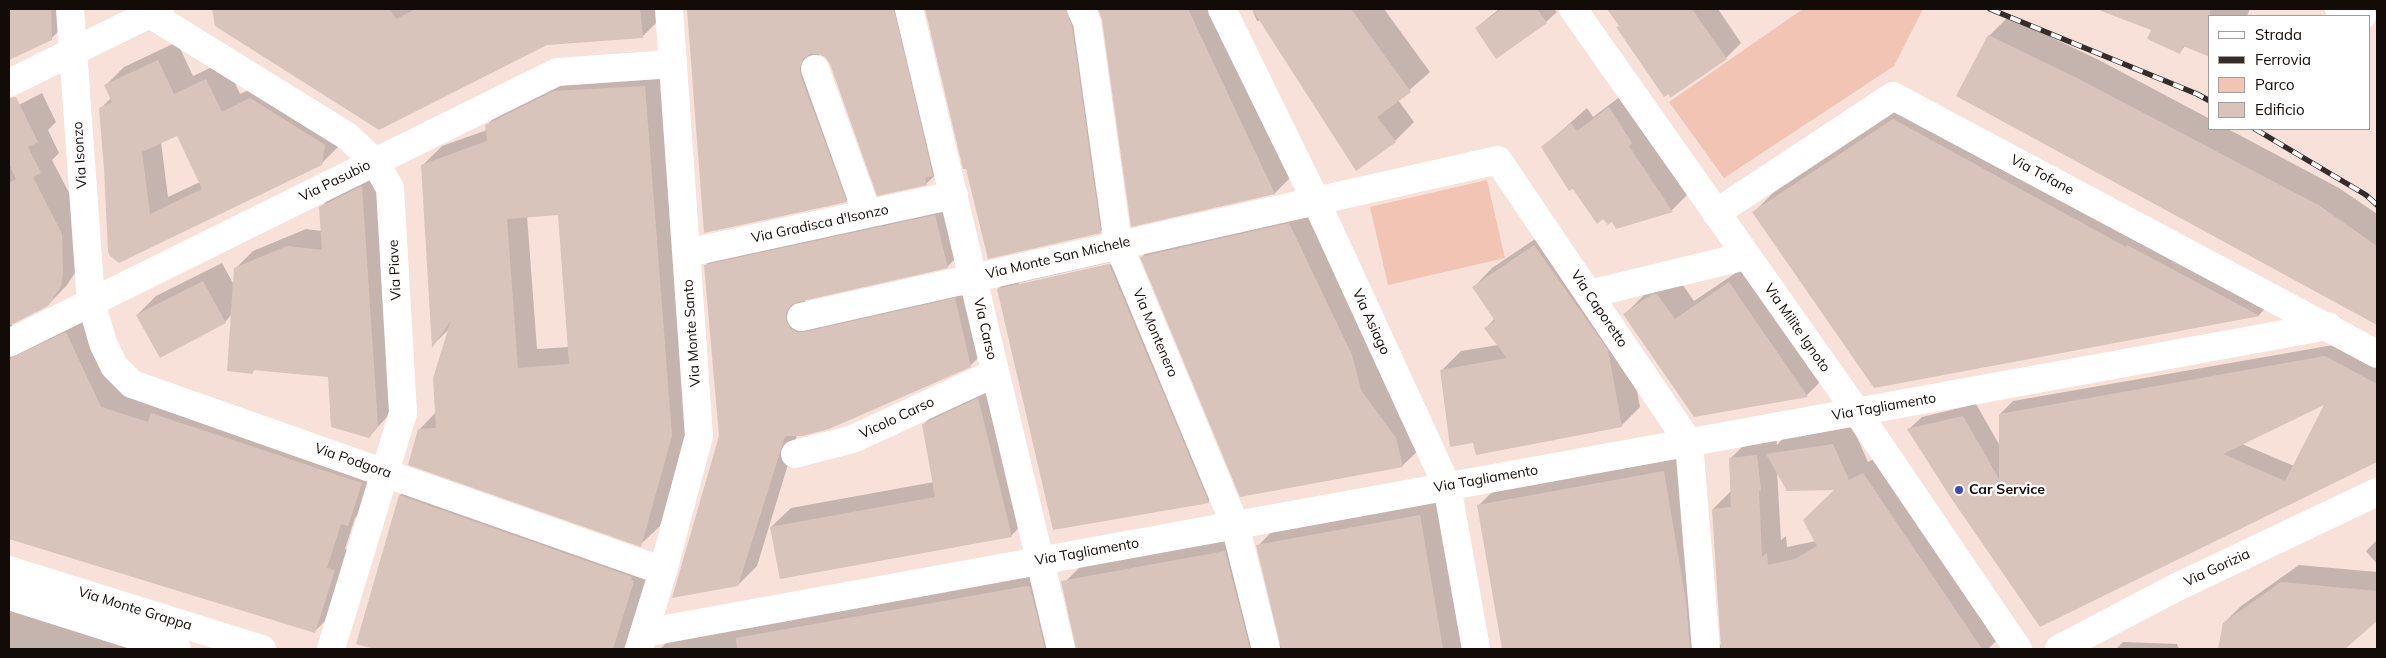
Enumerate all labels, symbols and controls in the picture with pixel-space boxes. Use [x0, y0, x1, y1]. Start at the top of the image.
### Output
legend [2208, 15, 2371, 130]
text: Strada [2255, 25, 2302, 44]
text: Ferrovia [2255, 50, 2311, 69]
text: Parco [2255, 75, 2295, 94]
text: Edificio [2255, 100, 2305, 119]
street label: Via Isonzo [69, 121, 91, 189]
street label: Via Tofane [2007, 151, 2077, 199]
street label: Via Pasubio [297, 157, 373, 205]
street label: Via Gradisca d'Isonzo [750, 201, 890, 247]
street label: Via Monte San Michele [984, 233, 1132, 283]
street label: Via Piave [385, 239, 405, 301]
street label: Via Caporetto [1567, 267, 1631, 351]
street label: Via Monte Santo [680, 279, 704, 387]
street label: Via Milite Ignoto [1760, 280, 1834, 376]
street label: Via Montenero [1129, 286, 1181, 380]
street label: Via Asiago [1348, 287, 1394, 357]
street label: Via Carso [970, 296, 1000, 362]
street label: Via Tagliamento [1831, 390, 1937, 424]
street label: Vicolo Carso [857, 393, 937, 443]
street label: Via Podgora [312, 440, 394, 482]
street label: Via Tagliamento [1433, 462, 1539, 496]
place label: Car Service [1969, 482, 2045, 498]
marker: Car Service [1953, 484, 1965, 496]
street label: Via Tagliamento [1034, 535, 1140, 569]
street label: Via Gorizia [2181, 545, 2253, 591]
street label: Via Monte Grappa [76, 584, 194, 634]

